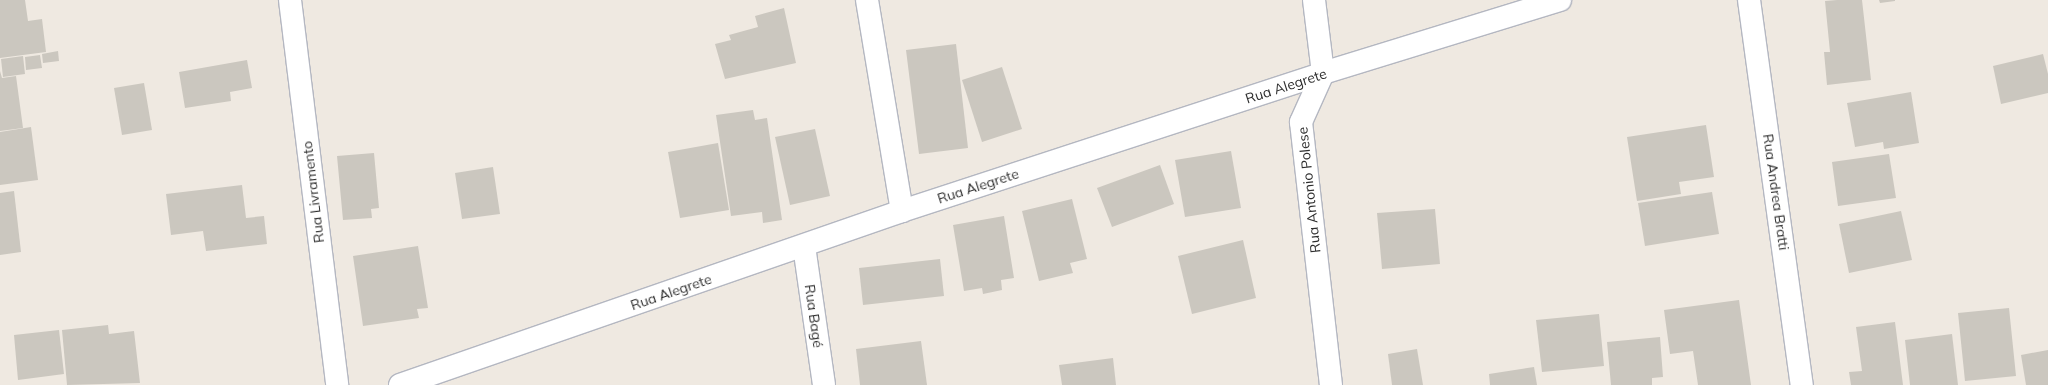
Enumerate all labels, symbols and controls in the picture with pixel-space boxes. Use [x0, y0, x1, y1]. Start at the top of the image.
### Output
street label: Rua Alegrete [1243, 65, 1329, 107]
street label: Rua Antonio Polese [1294, 126, 1324, 254]
street label: Rua Andrea Bratti [1760, 133, 1792, 251]
street label: Rua Livramento [298, 140, 328, 244]
street label: Rua Alegrete [935, 165, 1021, 207]
street label: Rua Alegrete [628, 270, 714, 314]
street label: Rua Bagé [801, 283, 827, 349]

